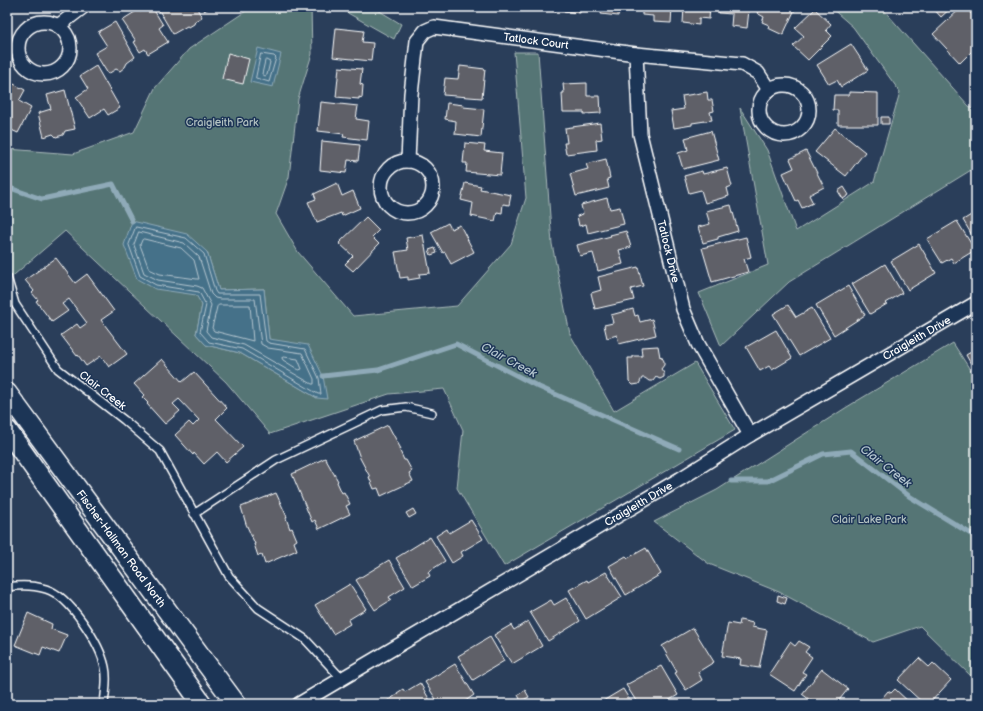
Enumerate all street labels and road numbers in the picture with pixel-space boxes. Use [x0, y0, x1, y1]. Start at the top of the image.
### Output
street label: Tatlock Court [503, 30, 570, 52]
street label: Tatlock Drive [654, 219, 682, 285]
street label: Craigleith Drive [880, 313, 954, 363]
street label: Clair Creek [77, 368, 129, 413]
street label: Craigleith Drive [602, 479, 675, 529]
street label: Fischer-Hallman Road North [74, 488, 168, 610]

